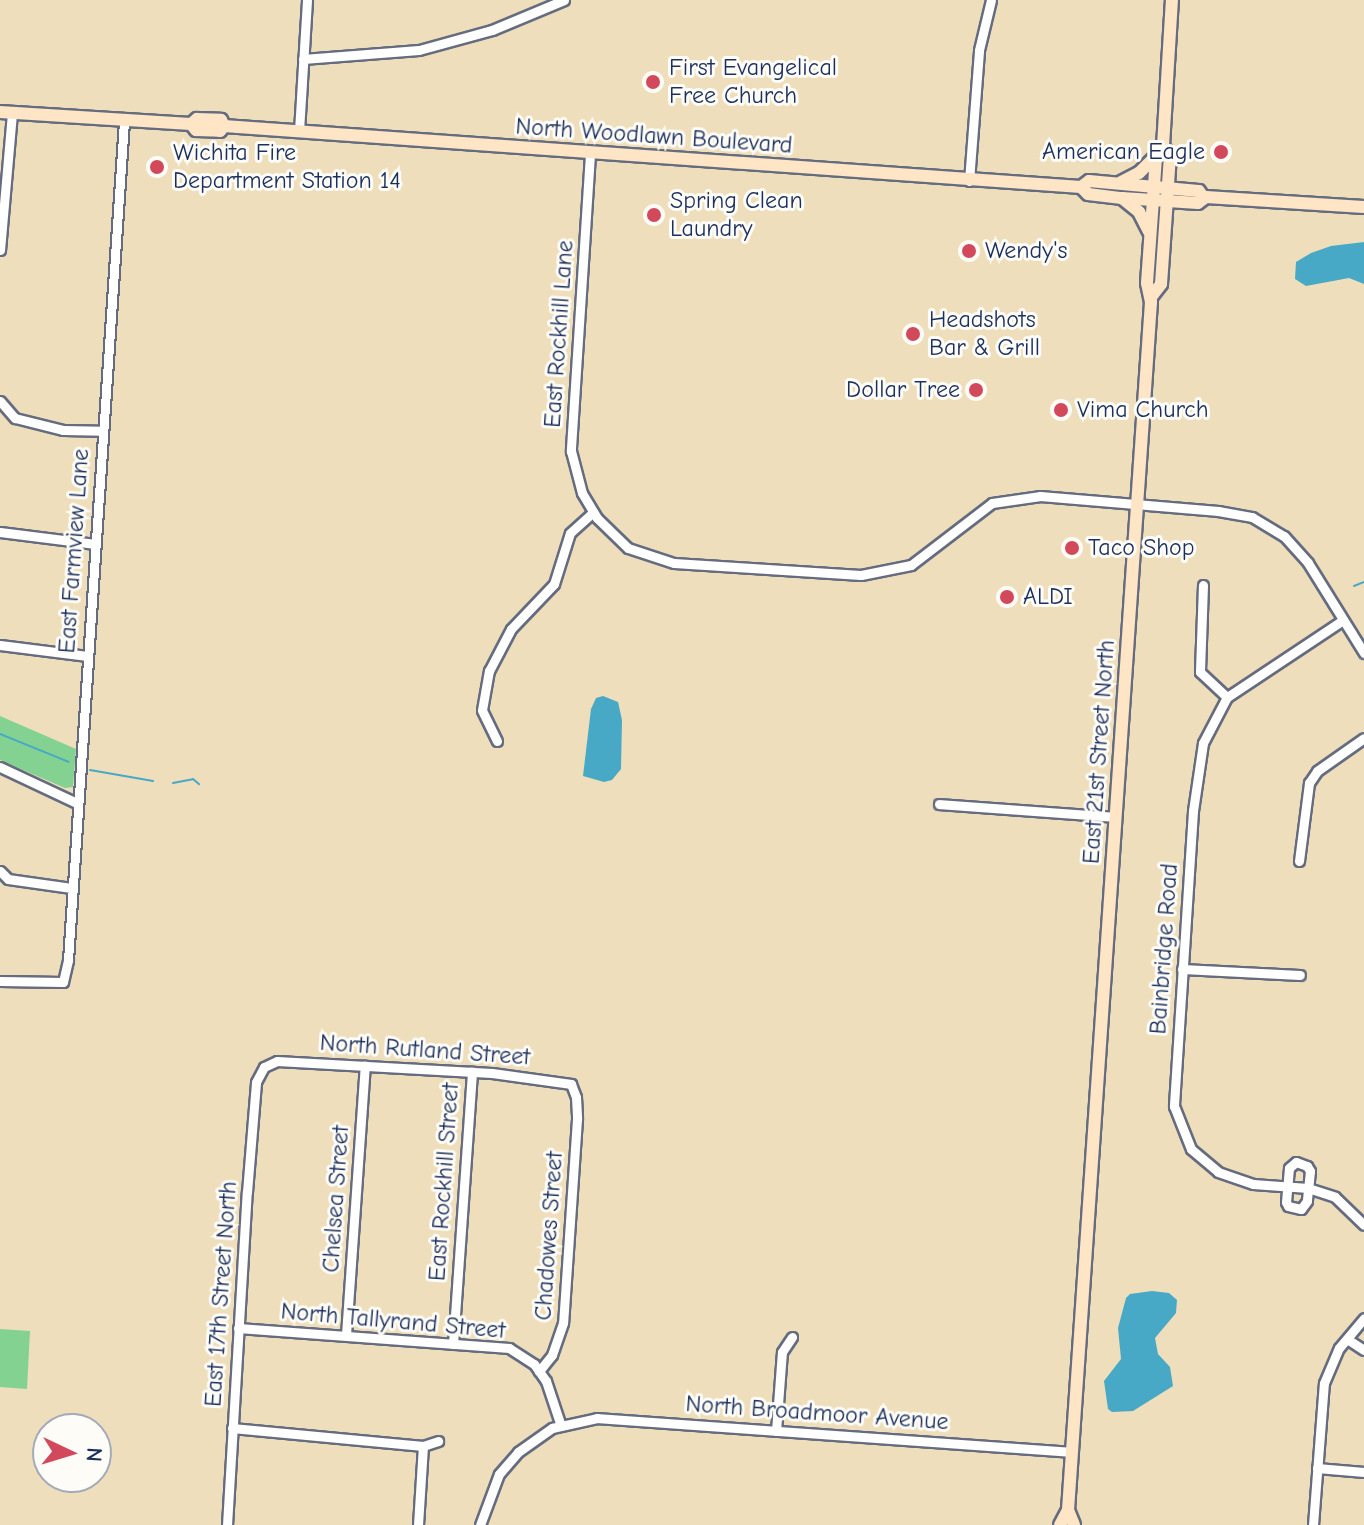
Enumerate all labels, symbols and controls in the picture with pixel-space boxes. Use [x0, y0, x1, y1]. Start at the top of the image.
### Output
place label: First Evangelical Free Church [669, 54, 837, 110]
marker: First Evangelical Free Church [644, 73, 662, 91]
street label: North Woodlawn Boulevard [515, 112, 793, 160]
place label: American Eagle [1042, 138, 1205, 166]
place label: Wichita Fire Department Station 14 [173, 139, 401, 195]
marker: American Eagle [1212, 143, 1230, 161]
marker: Wichita Fire Department Station 14 [148, 158, 166, 176]
place label: Spring Clean Laundry [670, 187, 803, 243]
marker: Spring Clean Laundry [645, 206, 663, 224]
place label: Wendy's [985, 237, 1068, 265]
street label: East Rockhill Lane [538, 239, 580, 429]
marker: Wendy's [960, 242, 978, 260]
place label: Headshots Bar & Grill [929, 306, 1040, 362]
marker: Headshots Bar & Grill [904, 325, 922, 343]
place label: Dollar Tree [846, 376, 960, 404]
marker: Dollar Tree [967, 381, 985, 399]
place label: Vima Church [1077, 396, 1209, 424]
marker: Vima Church [1052, 401, 1070, 419]
street label: East Farmview Lane [52, 448, 96, 654]
place label: Taco Shop [1088, 534, 1195, 562]
marker: Taco Shop [1063, 539, 1081, 557]
place label: ALDI [1023, 583, 1073, 611]
marker: ALDI [998, 588, 1016, 606]
street label: East 21st Street North [1077, 639, 1121, 865]
street label: Bainbridge Road [1144, 863, 1184, 1035]
street label: North Rutland Street [319, 1028, 531, 1072]
street label: East Rockhill Street [423, 1082, 465, 1282]
street label: Chelsea Street [316, 1125, 356, 1273]
street label: Chadowes Street [529, 1151, 569, 1321]
street label: East 17th Street North [199, 1180, 243, 1408]
street label: North Tallyrand Street [280, 1297, 506, 1345]
street label: North Broadmoor Avenue [685, 1389, 949, 1437]
north arrow [32, 1413, 112, 1493]
text: N [80, 1446, 107, 1463]

